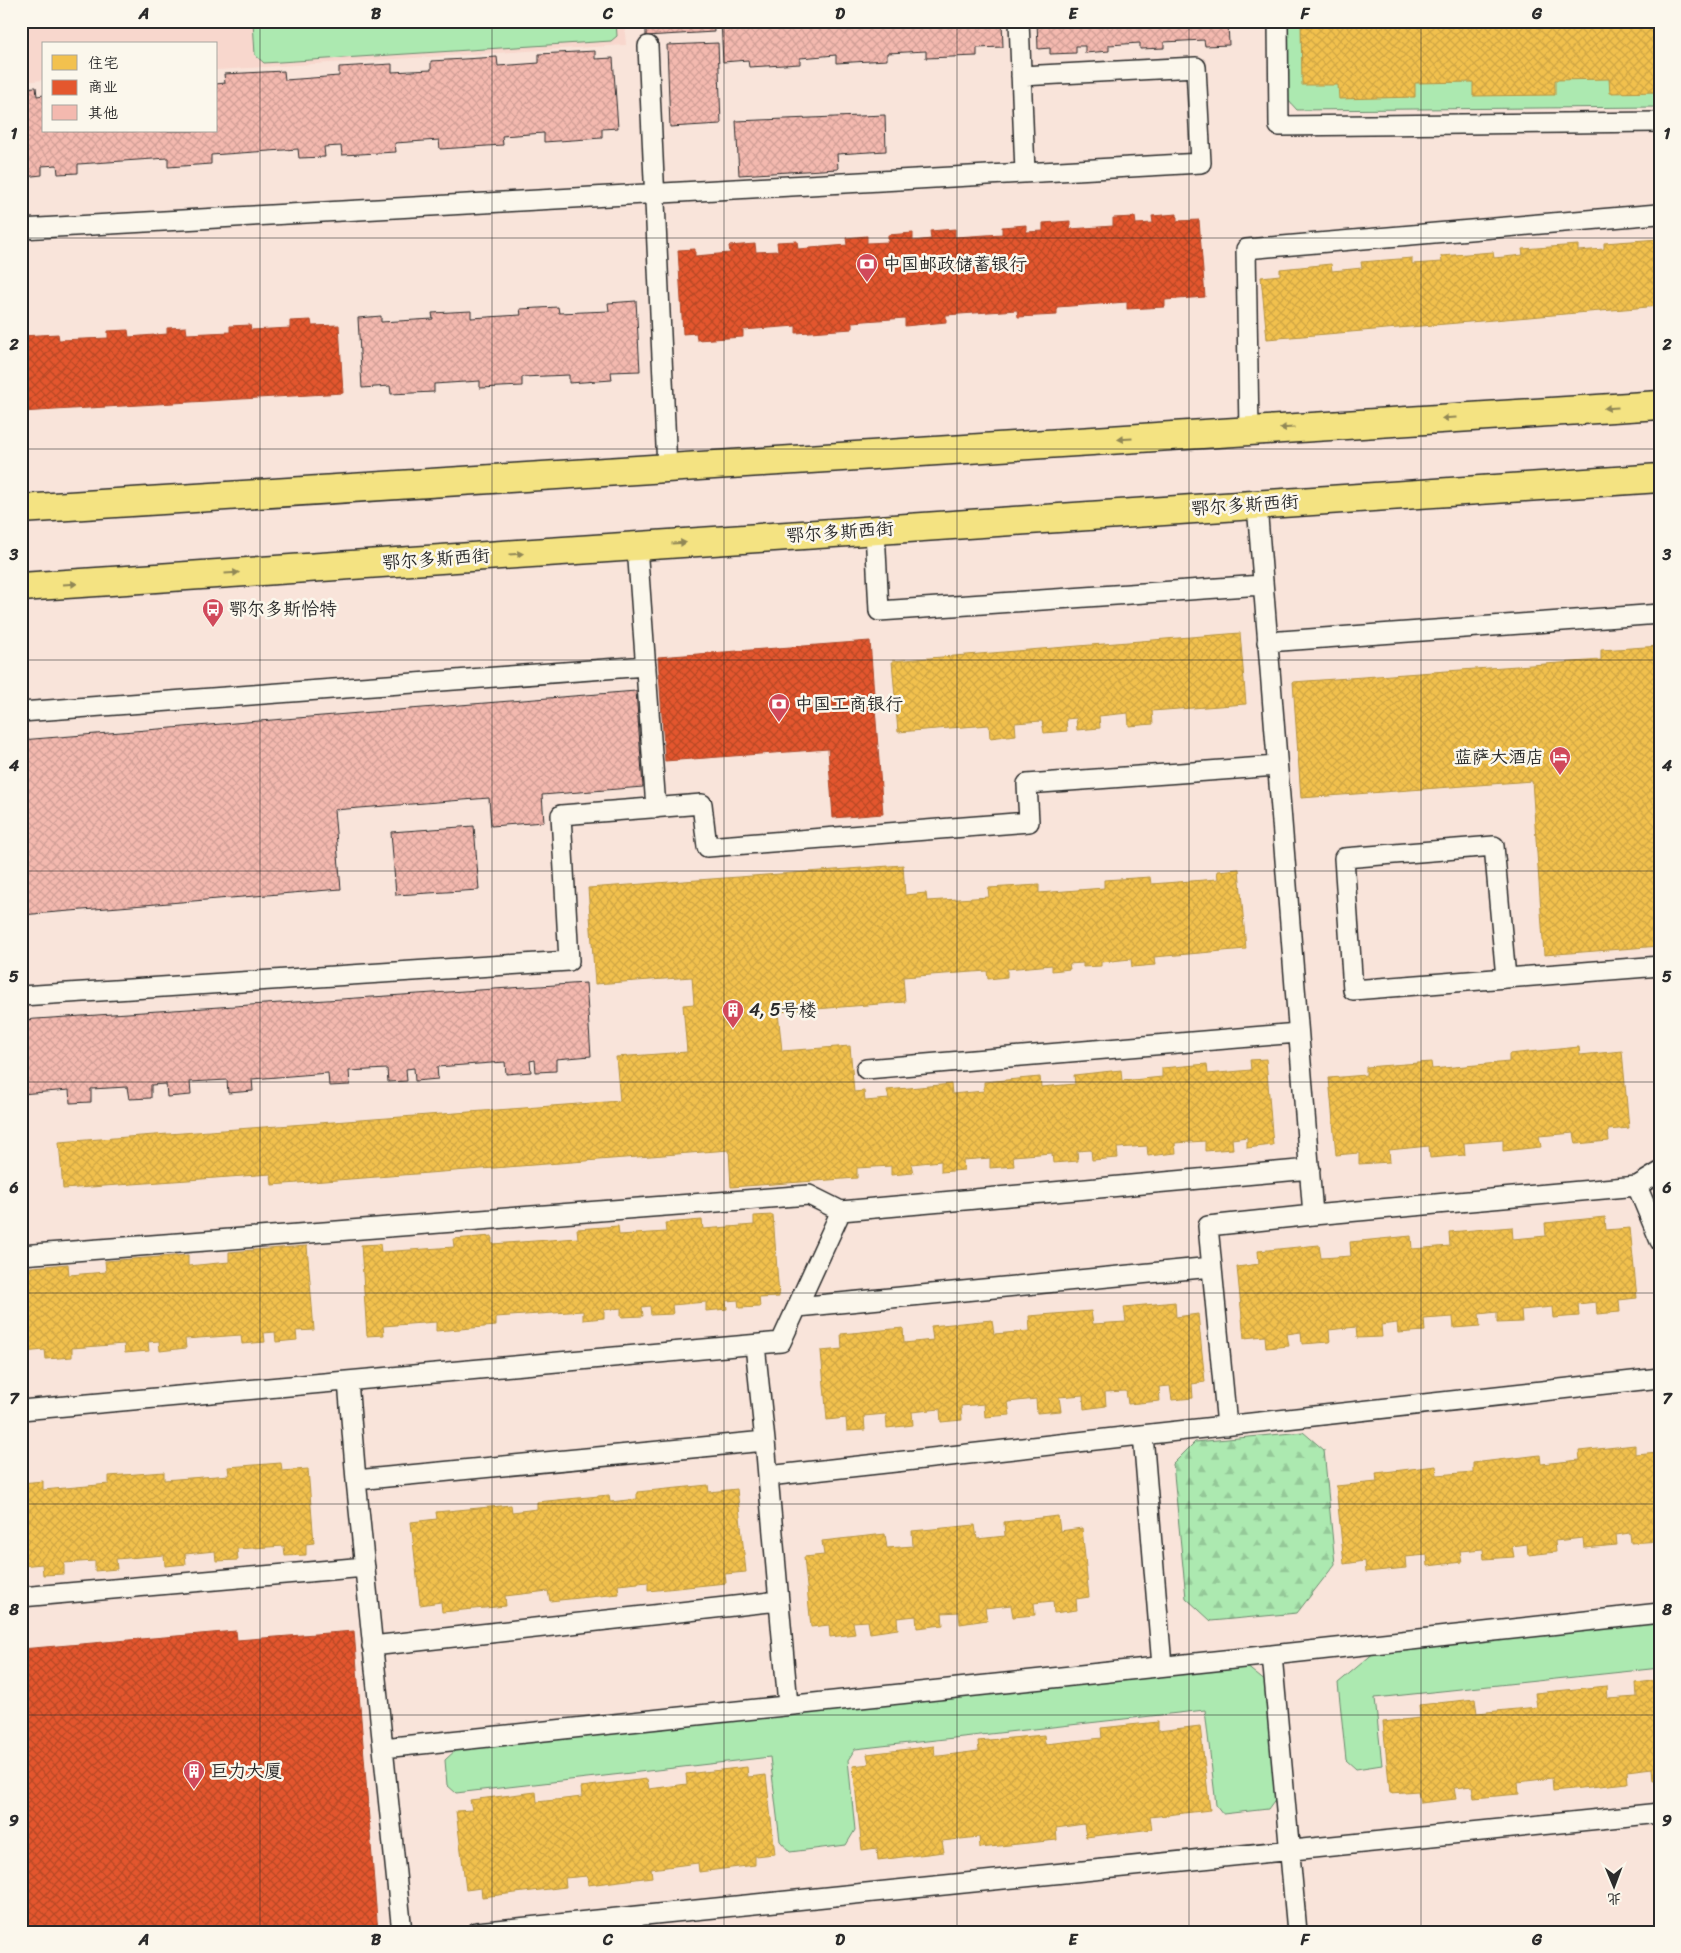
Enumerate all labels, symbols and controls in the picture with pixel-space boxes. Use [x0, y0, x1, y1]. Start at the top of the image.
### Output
text: A [138, 0, 149, 28]
text: B [371, 0, 382, 28]
text: C [602, 0, 614, 28]
text: D [835, 0, 845, 28]
text: E [1069, 0, 1079, 28]
text: F [1300, 0, 1311, 28]
text: G [1531, 0, 1543, 28]
legend [42, 42, 218, 132]
text: 住宅 [88, 50, 118, 76]
text: 商业 [88, 74, 118, 100]
text: 其他 [88, 100, 118, 126]
text: 1 [11, 119, 18, 148]
text: 1 [1664, 119, 1671, 148]
place label: 中国邮政储蓄银行 [883, 248, 1027, 280]
bank icon: 中国邮政储蓄银行 [855, 252, 879, 283]
text: 2 [8, 330, 19, 359]
text: 2 [1661, 330, 1672, 359]
one-way arrow [1603, 404, 1619, 412]
one-way arrow [1441, 414, 1457, 422]
one-way arrow [1278, 425, 1294, 433]
one-way arrow [1116, 435, 1132, 443]
street label: 鄂尔多斯西街 [1190, 485, 1300, 525]
street label: 鄂尔多斯西街 [785, 512, 895, 552]
street label: 鄂尔多斯西街 [381, 539, 491, 579]
one-way arrow [671, 539, 687, 547]
text: 3 [9, 540, 19, 569]
text: 3 [1662, 540, 1672, 569]
one-way arrow [509, 549, 525, 557]
one-way arrow [224, 568, 240, 576]
one-way arrow [62, 579, 78, 587]
place label: 鄂尔多斯恰特 [229, 593, 337, 625]
bus stop icon: 鄂尔多斯恰特 [201, 597, 225, 628]
place label: 中国工商银行 [795, 688, 903, 720]
bank icon: 中国工商银行 [767, 692, 791, 723]
place label: 蓝萨大酒店 [1454, 741, 1544, 773]
hotel icon: 蓝萨大酒店 [1548, 745, 1572, 776]
text: 4 [8, 751, 19, 780]
text: 4 [1661, 751, 1672, 780]
text: 5 [9, 962, 19, 991]
text: 5 [1662, 962, 1672, 991]
place label: 4, 5号楼 [749, 994, 817, 1026]
building icon: 4, 5号楼 [721, 998, 745, 1029]
text: 6 [8, 1173, 19, 1202]
text: 6 [1661, 1173, 1672, 1202]
text: 7 [9, 1384, 20, 1413]
text: 7 [1662, 1384, 1673, 1413]
text: 8 [8, 1595, 19, 1624]
text: 8 [1661, 1595, 1672, 1624]
place label: 巨力大厦 [210, 1755, 282, 1787]
building icon: 巨力大厦 [182, 1759, 206, 1790]
text: 9 [9, 1806, 19, 1835]
text: 9 [1662, 1806, 1672, 1835]
north arrow [1588, 1860, 1638, 1910]
text: 北 [1607, 1886, 1621, 1911]
text: A [138, 1925, 149, 1953]
text: B [371, 1925, 382, 1953]
text: C [602, 1925, 614, 1953]
text: D [835, 1925, 845, 1953]
text: E [1069, 1925, 1079, 1953]
text: F [1300, 1925, 1311, 1953]
text: G [1531, 1925, 1543, 1953]

